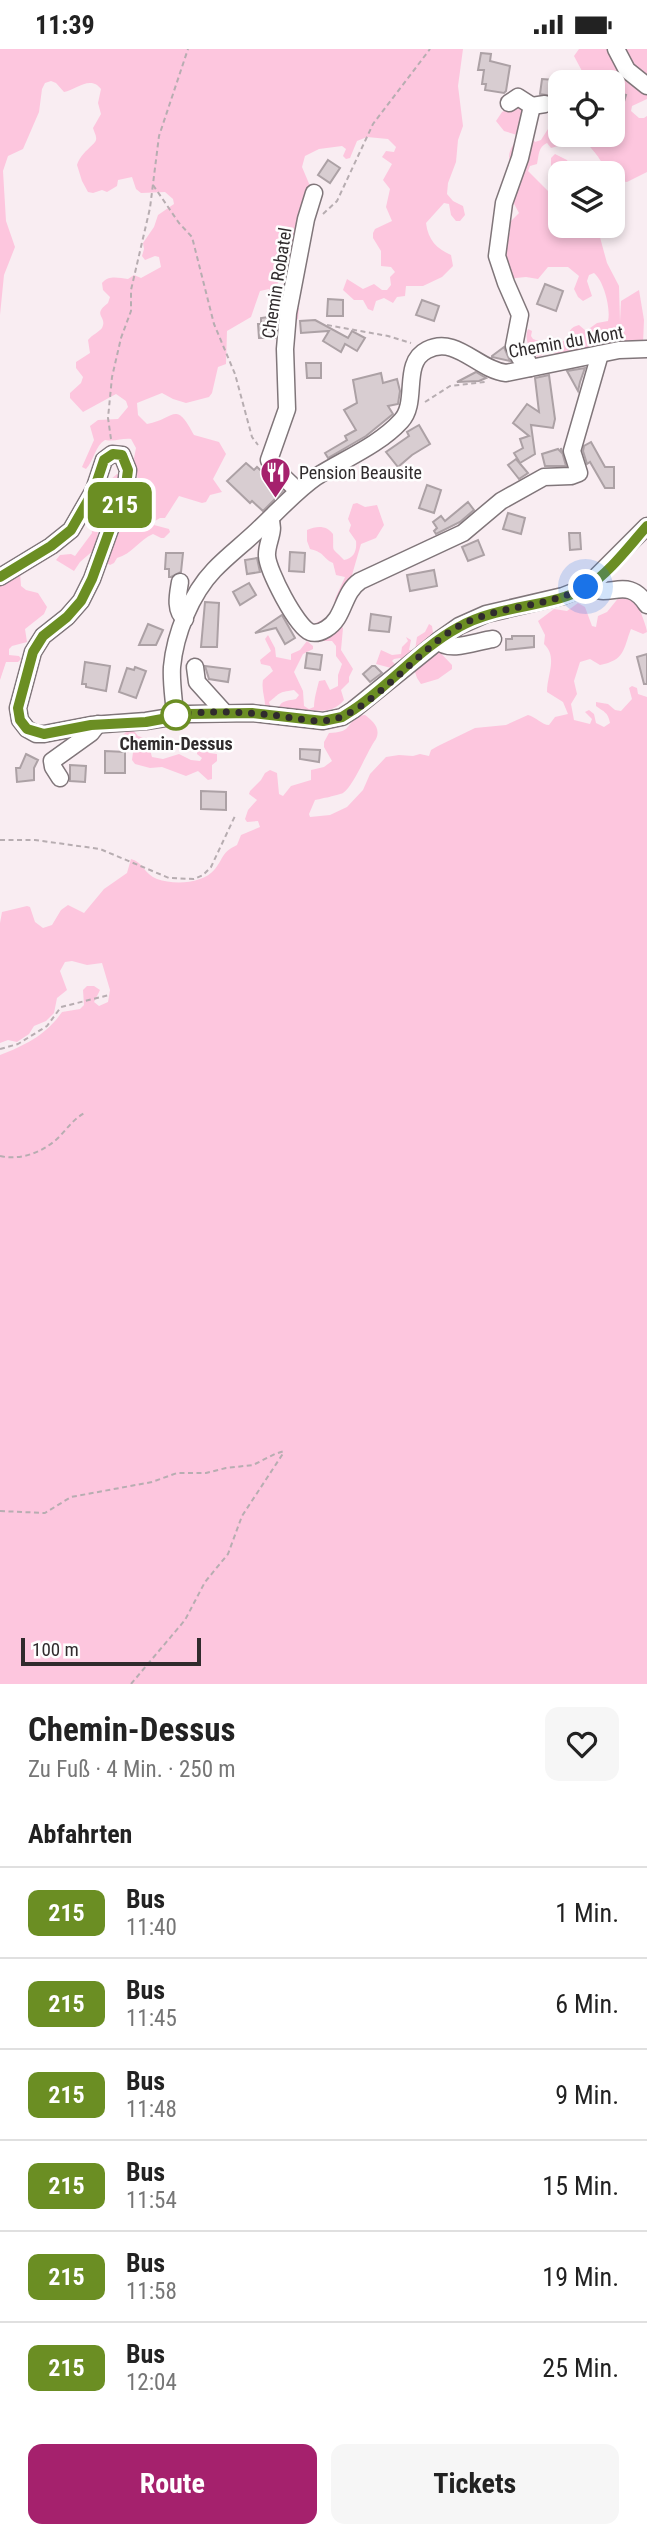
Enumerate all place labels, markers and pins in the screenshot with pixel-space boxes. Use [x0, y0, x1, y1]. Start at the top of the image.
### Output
restaurant icon: Pension Beausite [259, 456, 293, 500]
place label: Pension Beausite [299, 462, 422, 483]
marker: Chemin-Dessus [161, 700, 191, 730]
place label: Chemin-Dessus [119, 733, 233, 754]

